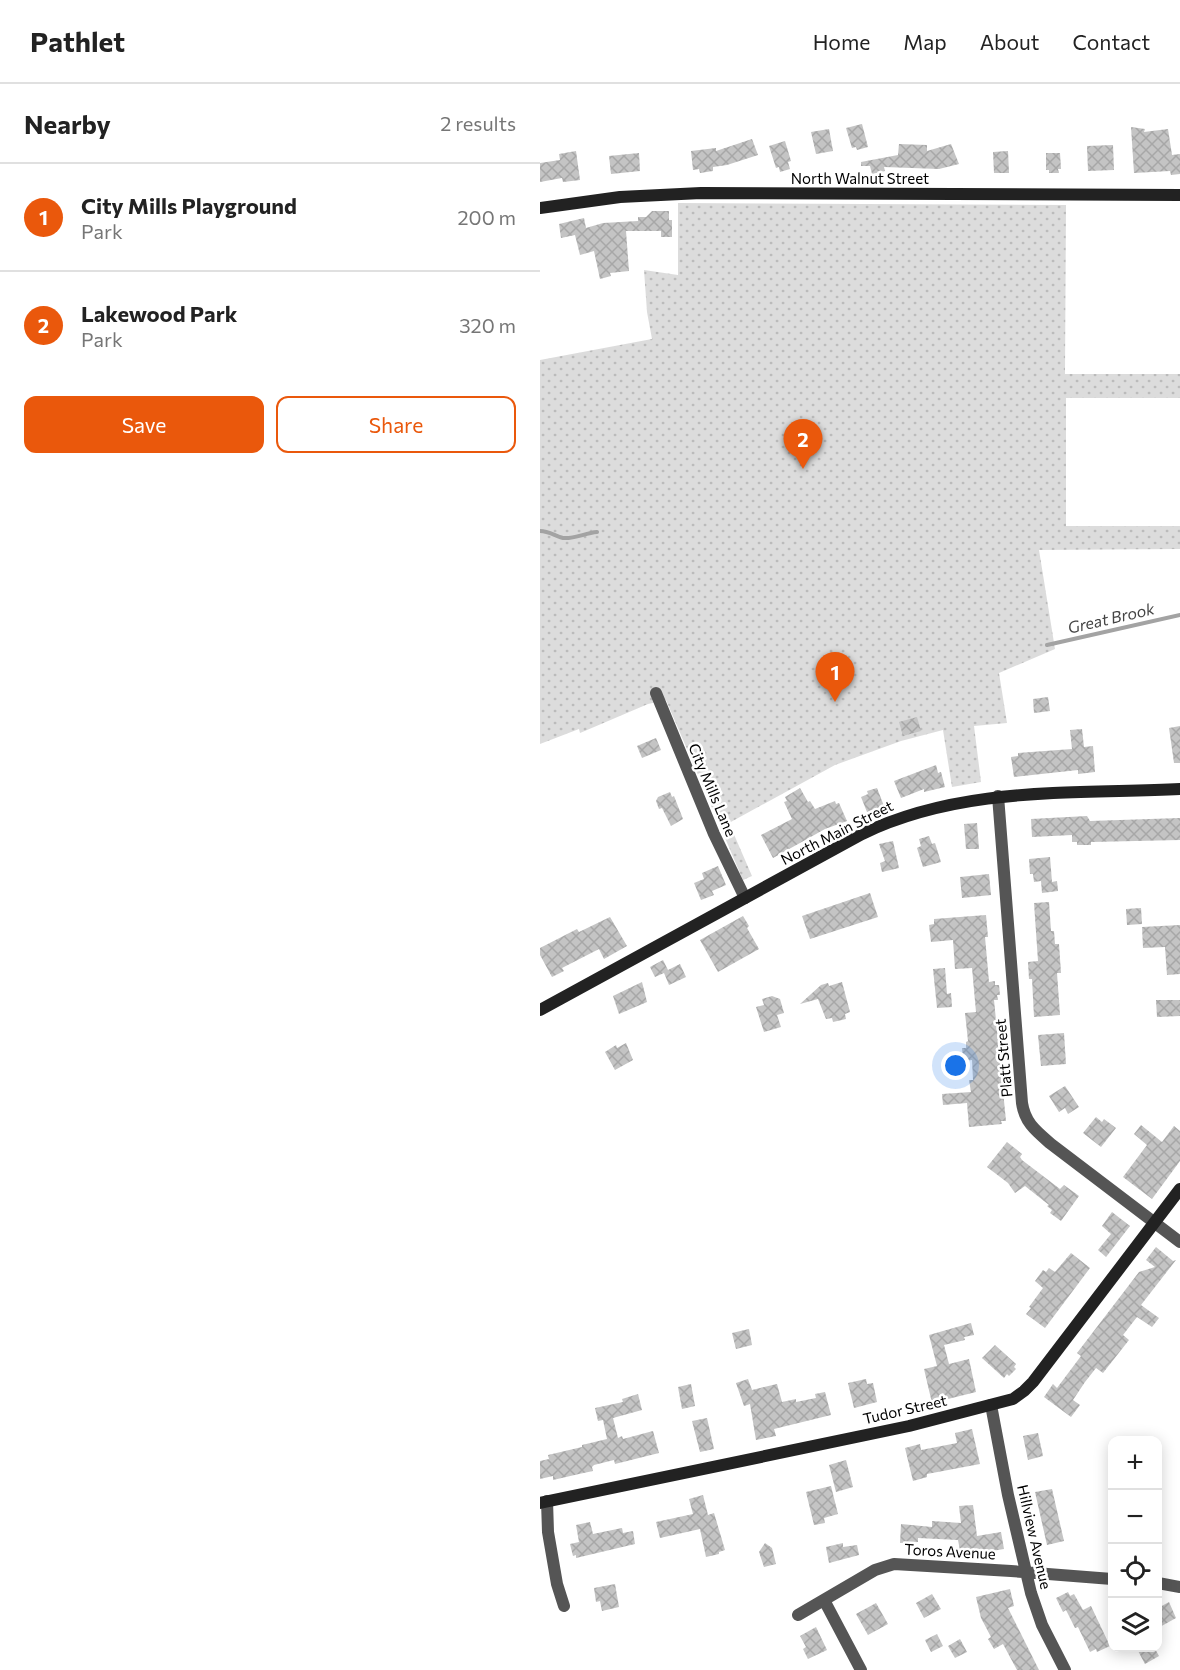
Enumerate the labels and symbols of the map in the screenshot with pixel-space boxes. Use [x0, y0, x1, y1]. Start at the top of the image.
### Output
street label: North Walnut Street [791, 169, 929, 187]
pin: 2 [784, 420, 822, 469]
water label: Great Brook [1066, 598, 1156, 637]
pin: 1 [816, 652, 854, 702]
street label: City Mills Lane [685, 740, 741, 839]
street label: North Main Street [777, 796, 896, 868]
street label: Platt Street [991, 1018, 1015, 1098]
your location [941, 1051, 970, 1080]
street label: Tudor Street [861, 1391, 949, 1427]
street label: Hillview Avenue [1014, 1483, 1056, 1591]
street label: Toros Avenue [904, 1540, 996, 1562]

